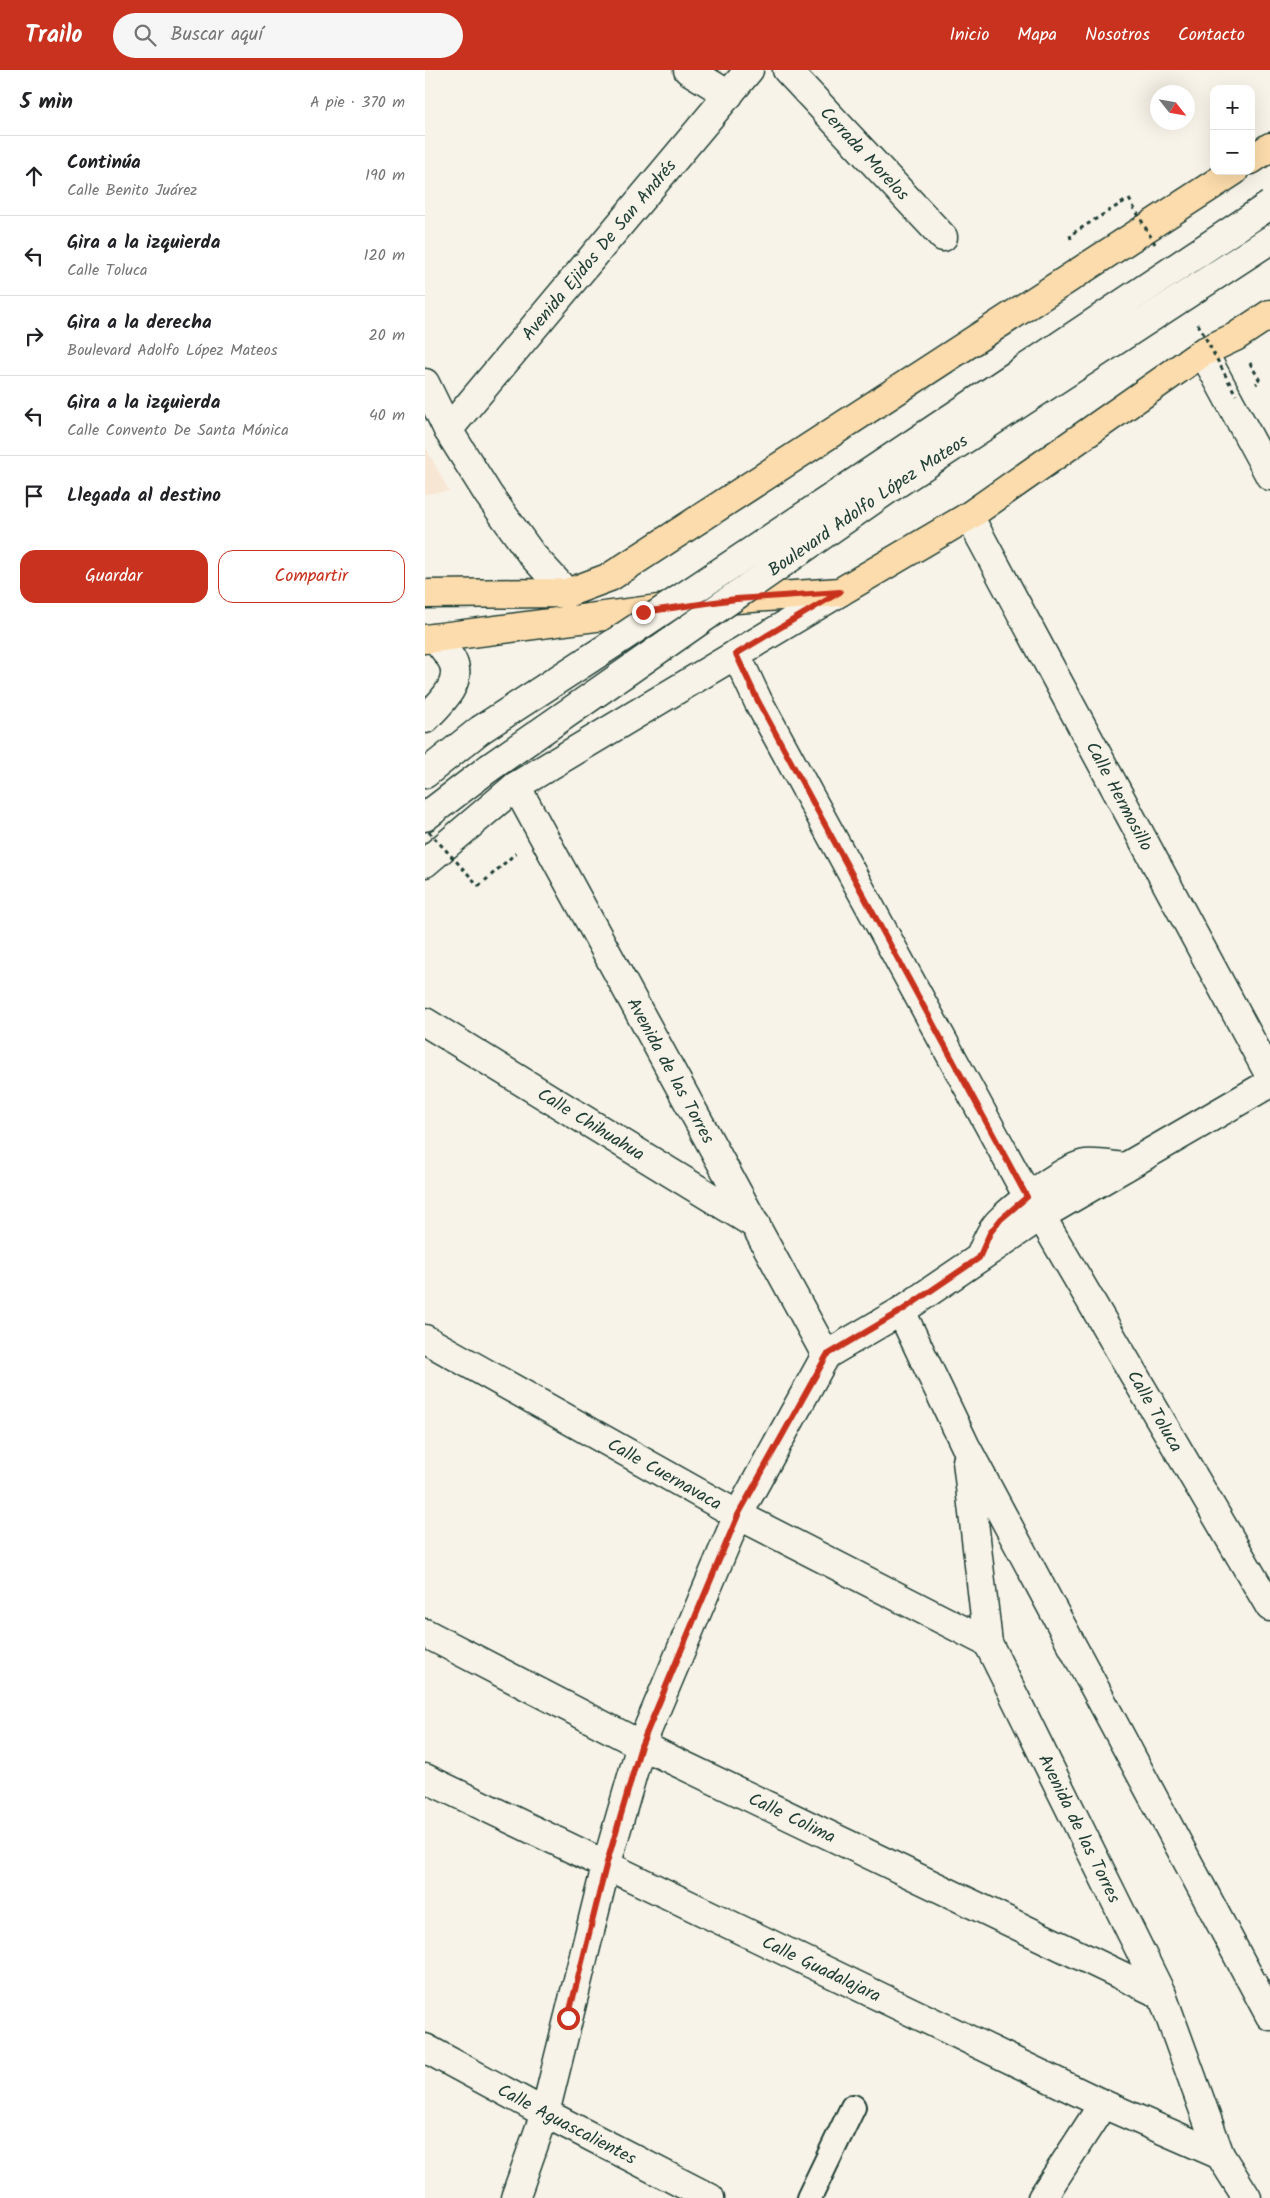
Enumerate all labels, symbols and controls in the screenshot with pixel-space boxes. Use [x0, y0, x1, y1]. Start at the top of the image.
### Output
search box [113, 13, 463, 58]
text: Trailo [25, 16, 83, 55]
text: Buscar aquí [171, 20, 263, 50]
icon: search [131, 21, 159, 49]
text: Inicio [949, 21, 989, 50]
text: Mapa [1017, 21, 1057, 50]
text: Nosotros [1085, 21, 1150, 50]
text: Contacto [1178, 21, 1245, 50]
north arrow [1150, 85, 1195, 130]
map controls [1210, 85, 1255, 175]
button: + [1210, 85, 1255, 130]
text: 5 min [20, 86, 73, 119]
text: A pie · 370 m [310, 90, 405, 115]
street label: Cerrada Morelos [812, 100, 916, 209]
button: − [1210, 130, 1255, 175]
text: Continúa [67, 148, 141, 178]
street label: Avenida Ejidos De San Andrés [515, 153, 685, 348]
icon: ahead [20, 162, 48, 190]
text: 190 m [365, 163, 405, 188]
text: Calle Benito Juárez [67, 178, 197, 203]
text: Gira a la izquierda [67, 228, 220, 258]
icon: left [20, 242, 48, 270]
text: 120 m [364, 243, 405, 268]
text: Calle Toluca [67, 258, 148, 283]
text: Gira a la derecha [67, 308, 212, 338]
icon: right [20, 322, 48, 350]
text: 20 m [369, 323, 405, 348]
text: Boulevard Adolfo López Mateos [67, 338, 278, 363]
text: Gira a la izquierda [67, 388, 220, 418]
icon: left [20, 402, 48, 430]
text: 40 m [369, 403, 405, 428]
text: Calle Convento De Santa Mónica [67, 418, 289, 443]
street label: Boulevard Adolfo López Mateos [762, 427, 975, 585]
text: Llegada al destino [67, 481, 221, 511]
icon: arrive [20, 482, 48, 510]
button: Guardar [20, 550, 208, 603]
button: Compartir [218, 550, 405, 603]
route end [632, 601, 655, 624]
street label: Calle Hermosillo [1077, 737, 1160, 857]
street label: Avenida de las Torres [618, 993, 722, 1150]
street label: Calle Chihuahua [531, 1081, 650, 1169]
street label: Calle Toluca [1118, 1365, 1189, 1458]
street label: Calle Cuernavaca [601, 1431, 727, 1519]
street label: Avenida de las Torres [1029, 1750, 1128, 1909]
street label: Calle Colima [743, 1786, 840, 1852]
street label: Calle Guadalajara [756, 1929, 885, 2011]
route start [557, 2007, 580, 2030]
street label: Calle Aguascalientes [492, 2077, 641, 2174]

